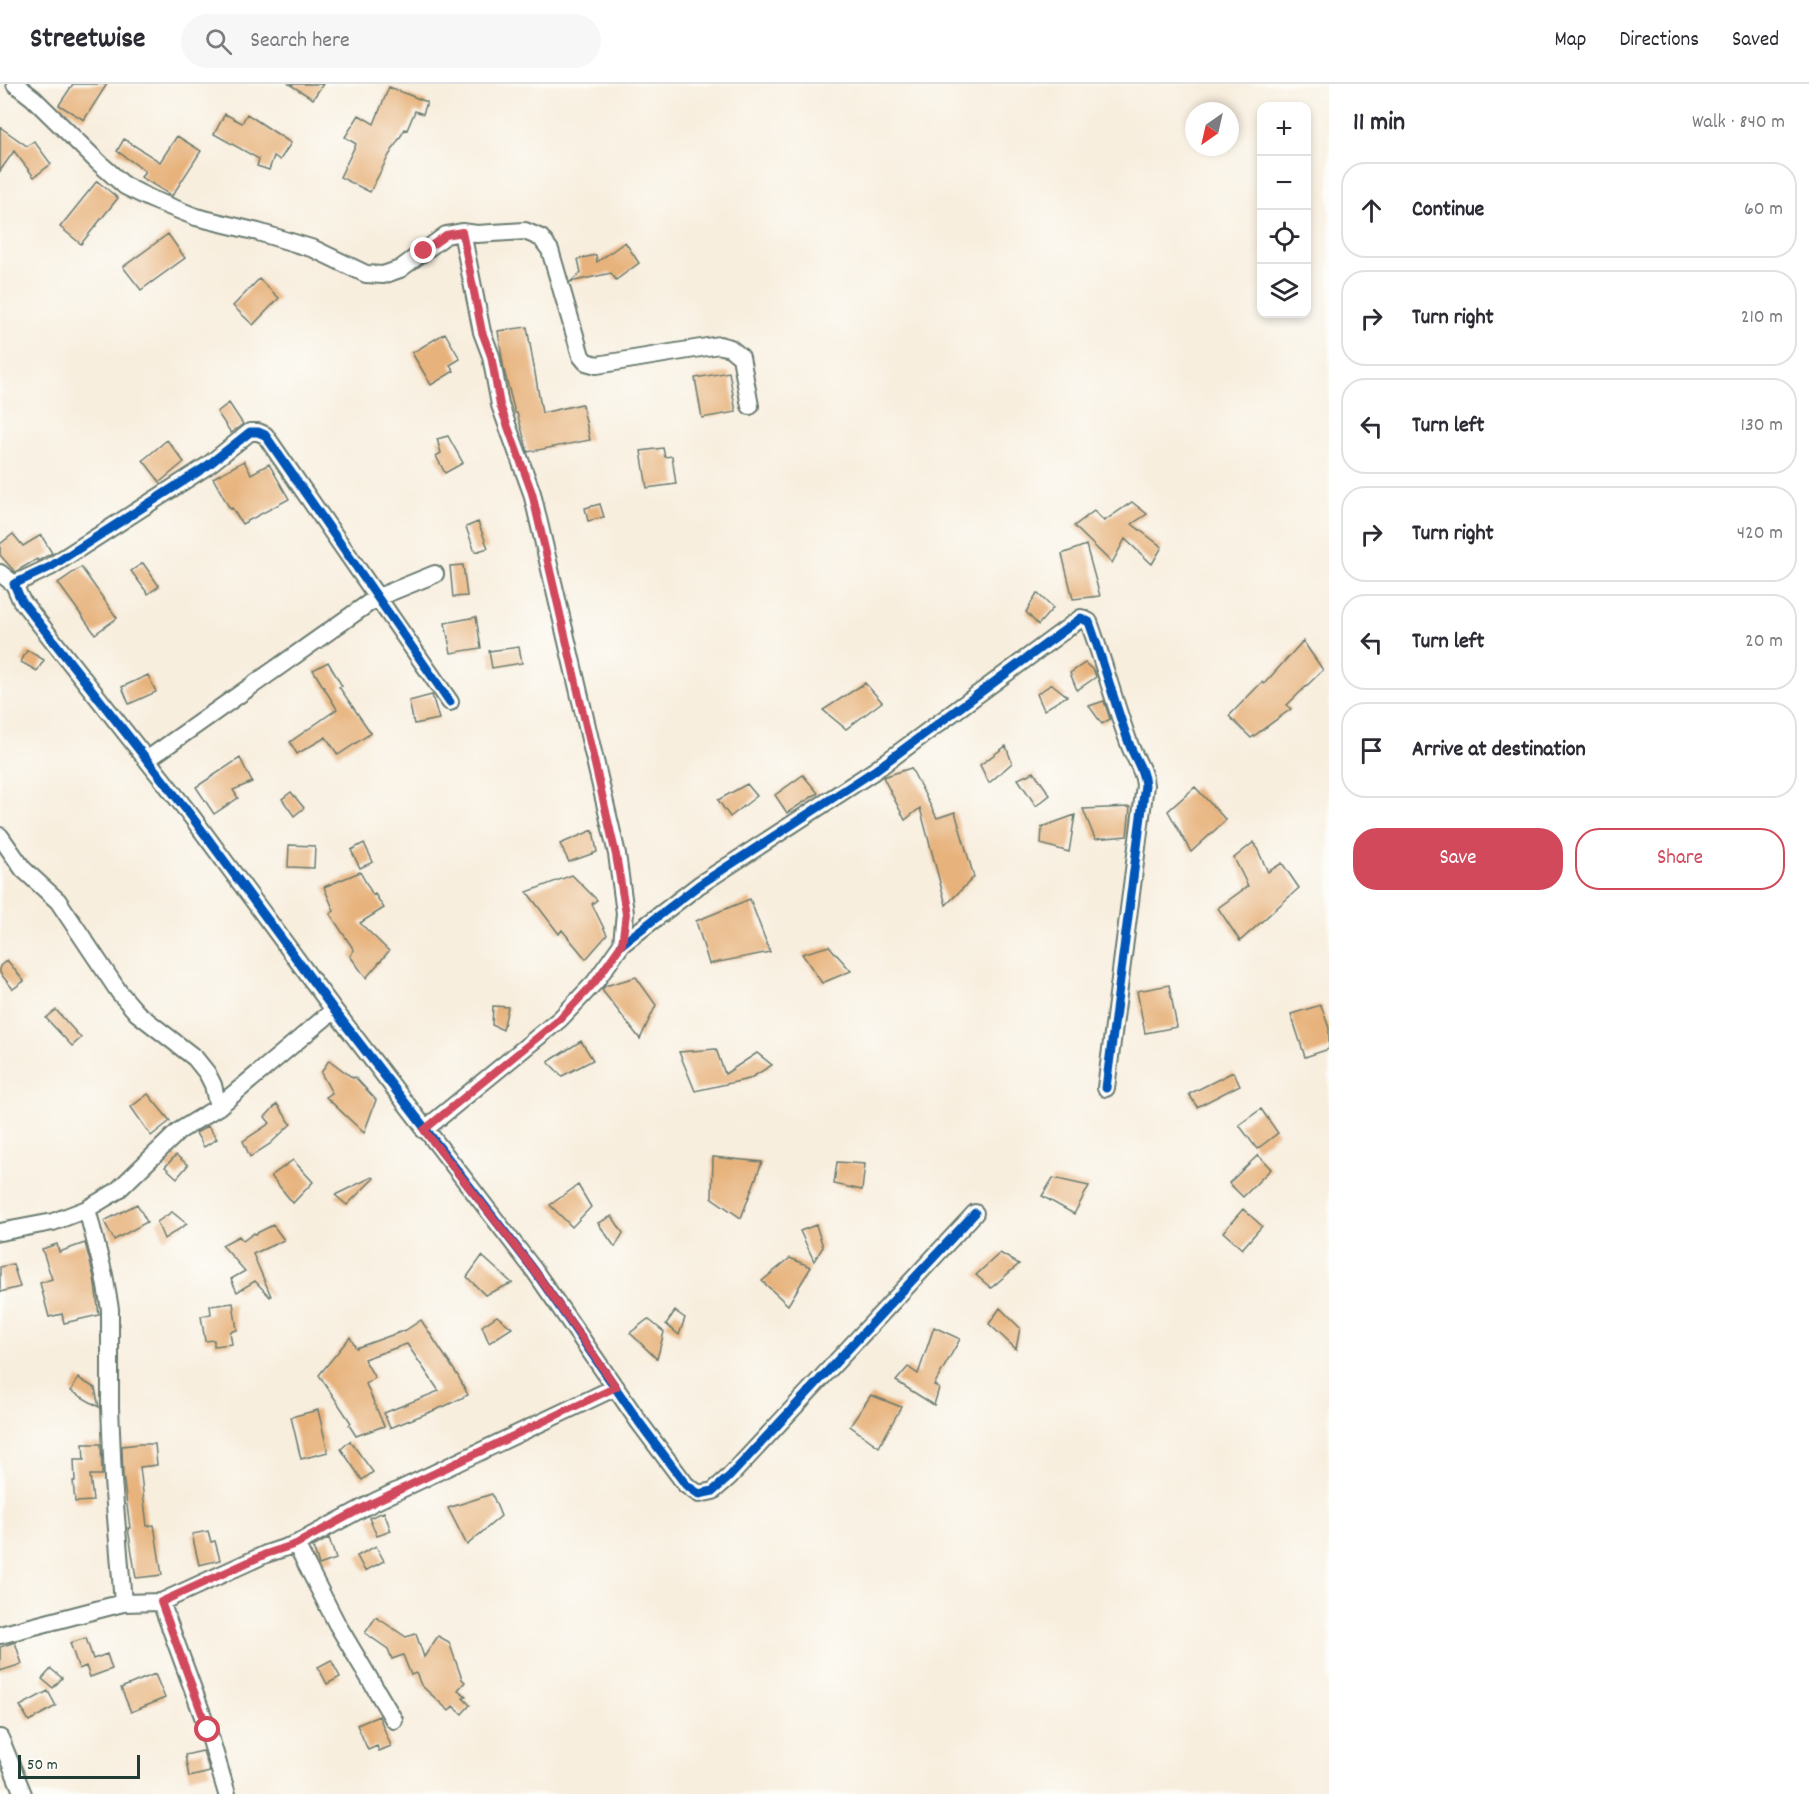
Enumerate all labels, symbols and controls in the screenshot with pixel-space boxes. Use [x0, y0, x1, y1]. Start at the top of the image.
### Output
search box [181, 14, 601, 68]
text: Streetwise [30, 21, 145, 61]
icon: search [202, 25, 235, 58]
text: Search here [250, 26, 350, 57]
text: Map [1555, 26, 1586, 56]
text: Directions [1619, 26, 1699, 56]
text: Saved [1732, 26, 1779, 56]
north arrow [1185, 102, 1239, 156]
map controls [1257, 102, 1311, 318]
button: + [1257, 102, 1311, 156]
text: 11 min [1353, 105, 1405, 142]
text: Walk · 840 m [1692, 109, 1785, 137]
button: − [1257, 156, 1311, 210]
icon: ahead [1355, 194, 1388, 227]
text: Continue [1412, 195, 1484, 226]
text: 60 m [1744, 196, 1783, 224]
button: locate [1257, 210, 1311, 264]
route end [410, 237, 436, 263]
button: layers [1257, 264, 1311, 318]
icon: right [1355, 302, 1388, 335]
text: Turn right [1412, 303, 1494, 334]
text: 210 m [1741, 304, 1783, 332]
icon: left [1355, 410, 1388, 443]
text: Turn left [1412, 411, 1484, 442]
text: 130 m [1741, 412, 1783, 440]
icon: right [1355, 518, 1388, 551]
text: Turn right [1412, 519, 1494, 550]
text: 420 m [1737, 520, 1783, 548]
icon: left [1355, 626, 1388, 659]
text: Turn left [1412, 627, 1484, 658]
text: 20 m [1745, 628, 1783, 656]
icon: arrive [1355, 734, 1388, 767]
text: Arrive at destination [1412, 735, 1586, 766]
button: Save [1353, 828, 1563, 890]
button: Share [1575, 828, 1785, 890]
route start [194, 1716, 220, 1742]
scale bar [18, 1752, 140, 1780]
text: 50 m [27, 1754, 58, 1777]

